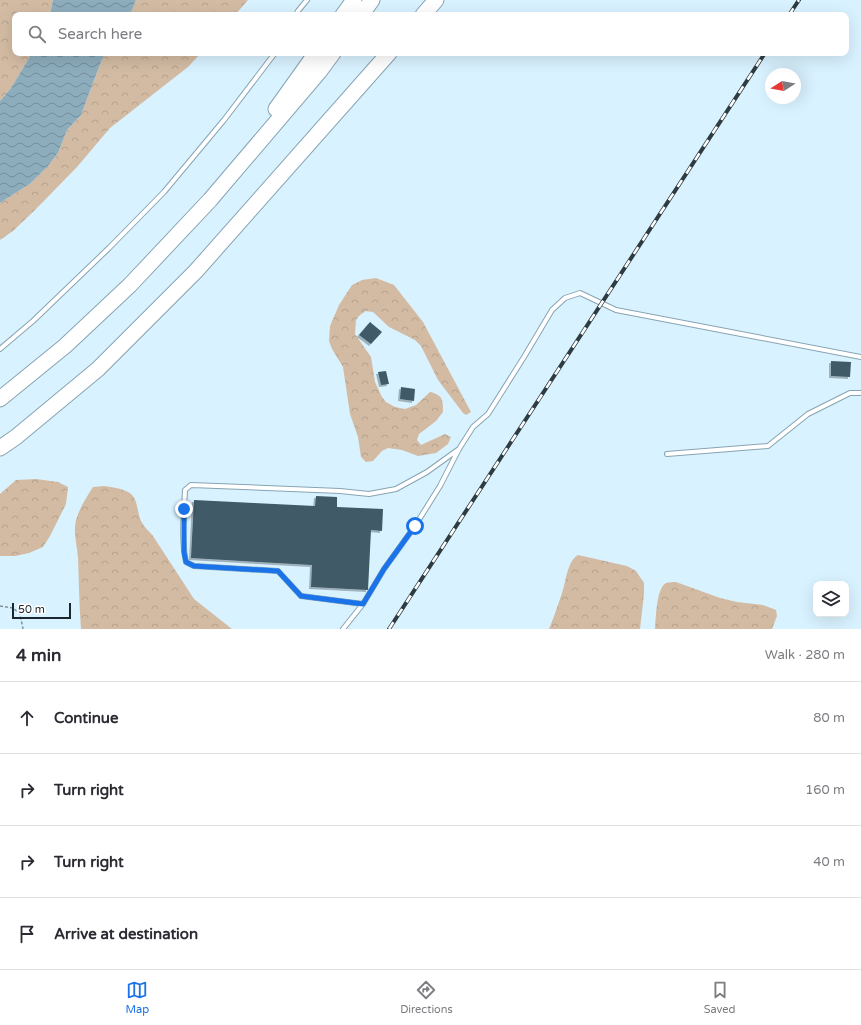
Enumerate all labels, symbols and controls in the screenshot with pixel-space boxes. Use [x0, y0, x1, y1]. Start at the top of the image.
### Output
search box [12, 12, 849, 56]
icon: search [26, 23, 48, 45]
text: Search here [58, 25, 142, 43]
north arrow [765, 68, 801, 104]
route end [175, 500, 193, 518]
route start [406, 517, 424, 535]
map controls [813, 581, 849, 617]
button: layers [813, 581, 849, 617]
scale bar [12, 601, 71, 620]
text: 50 m [18, 603, 45, 616]
text: 4 min [16, 645, 61, 666]
text: Walk · 280 m [765, 647, 845, 663]
icon: ahead [16, 707, 38, 729]
text: Continue [54, 709, 118, 727]
text: 80 m [813, 710, 845, 726]
icon: right [16, 779, 38, 801]
text: Turn right [54, 781, 124, 799]
text: 160 m [805, 782, 845, 798]
icon: right [16, 851, 38, 873]
text: Turn right [54, 853, 124, 871]
text: 40 m [813, 854, 845, 870]
icon: arrive [16, 923, 38, 945]
text: Arrive at destination [54, 925, 198, 943]
tab: Map [125, 979, 149, 1016]
tab: Directions [400, 979, 453, 1016]
tab: Saved [704, 979, 736, 1016]

